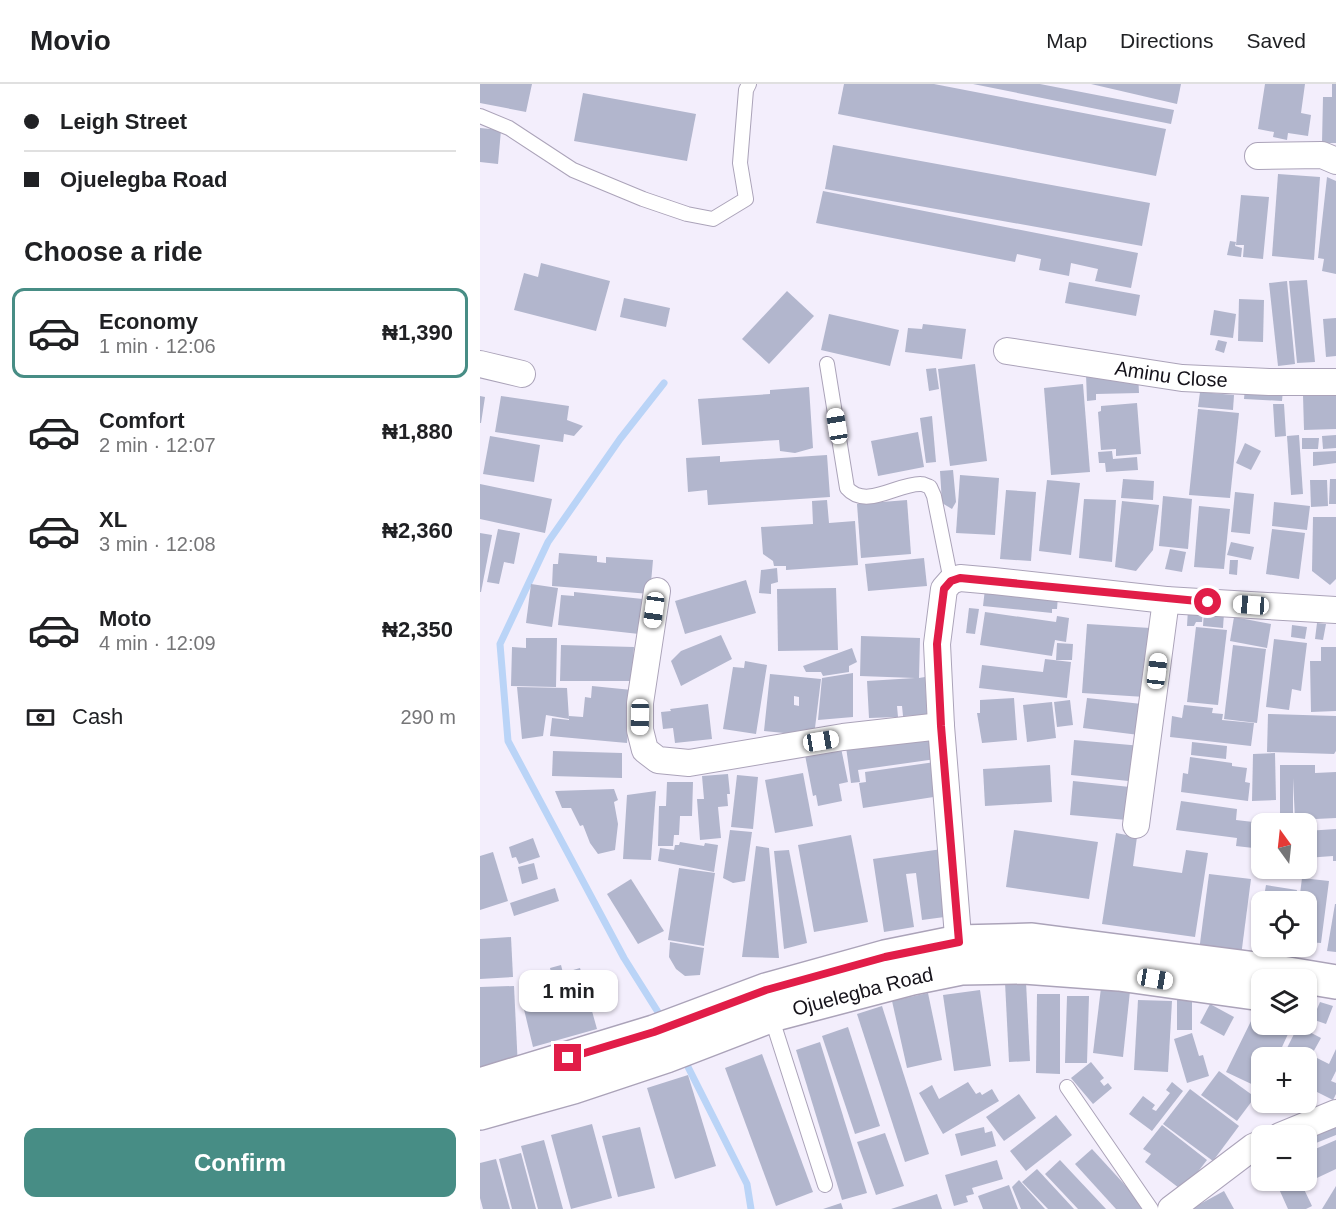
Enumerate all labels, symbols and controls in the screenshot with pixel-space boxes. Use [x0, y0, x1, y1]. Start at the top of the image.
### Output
text: Movio [30, 25, 111, 56]
text: Map [1046, 29, 1087, 52]
text: Directions [1120, 29, 1213, 52]
text: Saved [1246, 29, 1306, 52]
text: Leigh Street [60, 109, 187, 134]
text: Ojuelegba Road [60, 167, 227, 192]
text: Choose a ride [24, 237, 203, 267]
icon: car [27, 306, 81, 360]
text: Economy [99, 309, 198, 334]
text: ₦1,390 [382, 320, 453, 345]
text: 1 min · 12:06 [99, 335, 216, 357]
street label: Aminu Close [1113, 357, 1228, 391]
icon: car [27, 405, 81, 459]
car [825, 407, 849, 445]
text: Comfort [99, 408, 185, 433]
text: ₦1,880 [382, 419, 453, 444]
text: 2 min · 12:07 [99, 434, 216, 456]
icon: car [27, 504, 81, 558]
text: XL [99, 507, 127, 532]
text: ₦2,360 [382, 518, 453, 543]
text: 3 min · 12:08 [99, 533, 216, 555]
route start [1194, 588, 1221, 615]
car [643, 591, 665, 629]
car [1232, 595, 1270, 615]
icon: car [27, 603, 81, 657]
text: Moto [99, 606, 152, 631]
text: ₦2,350 [382, 617, 453, 642]
text: 4 min · 12:09 [99, 632, 216, 654]
car [1146, 652, 1168, 690]
car [631, 699, 649, 735]
icon: cash [24, 701, 57, 734]
text: Cash [72, 704, 123, 729]
text: 290 m [400, 706, 456, 728]
car [802, 729, 840, 753]
north arrow [1251, 813, 1317, 879]
map controls [1251, 813, 1317, 1191]
button: locate [1251, 891, 1317, 957]
street label: Ojuelegba Road [790, 963, 935, 1020]
car [1136, 967, 1174, 991]
button: layers [1251, 969, 1317, 1035]
callout: 1 min [518, 971, 618, 1013]
text: 1 min [542, 980, 595, 1002]
route end [554, 1044, 581, 1071]
button: + [1251, 1047, 1317, 1113]
button: − [1251, 1125, 1317, 1191]
button: Confirm [24, 1128, 456, 1197]

